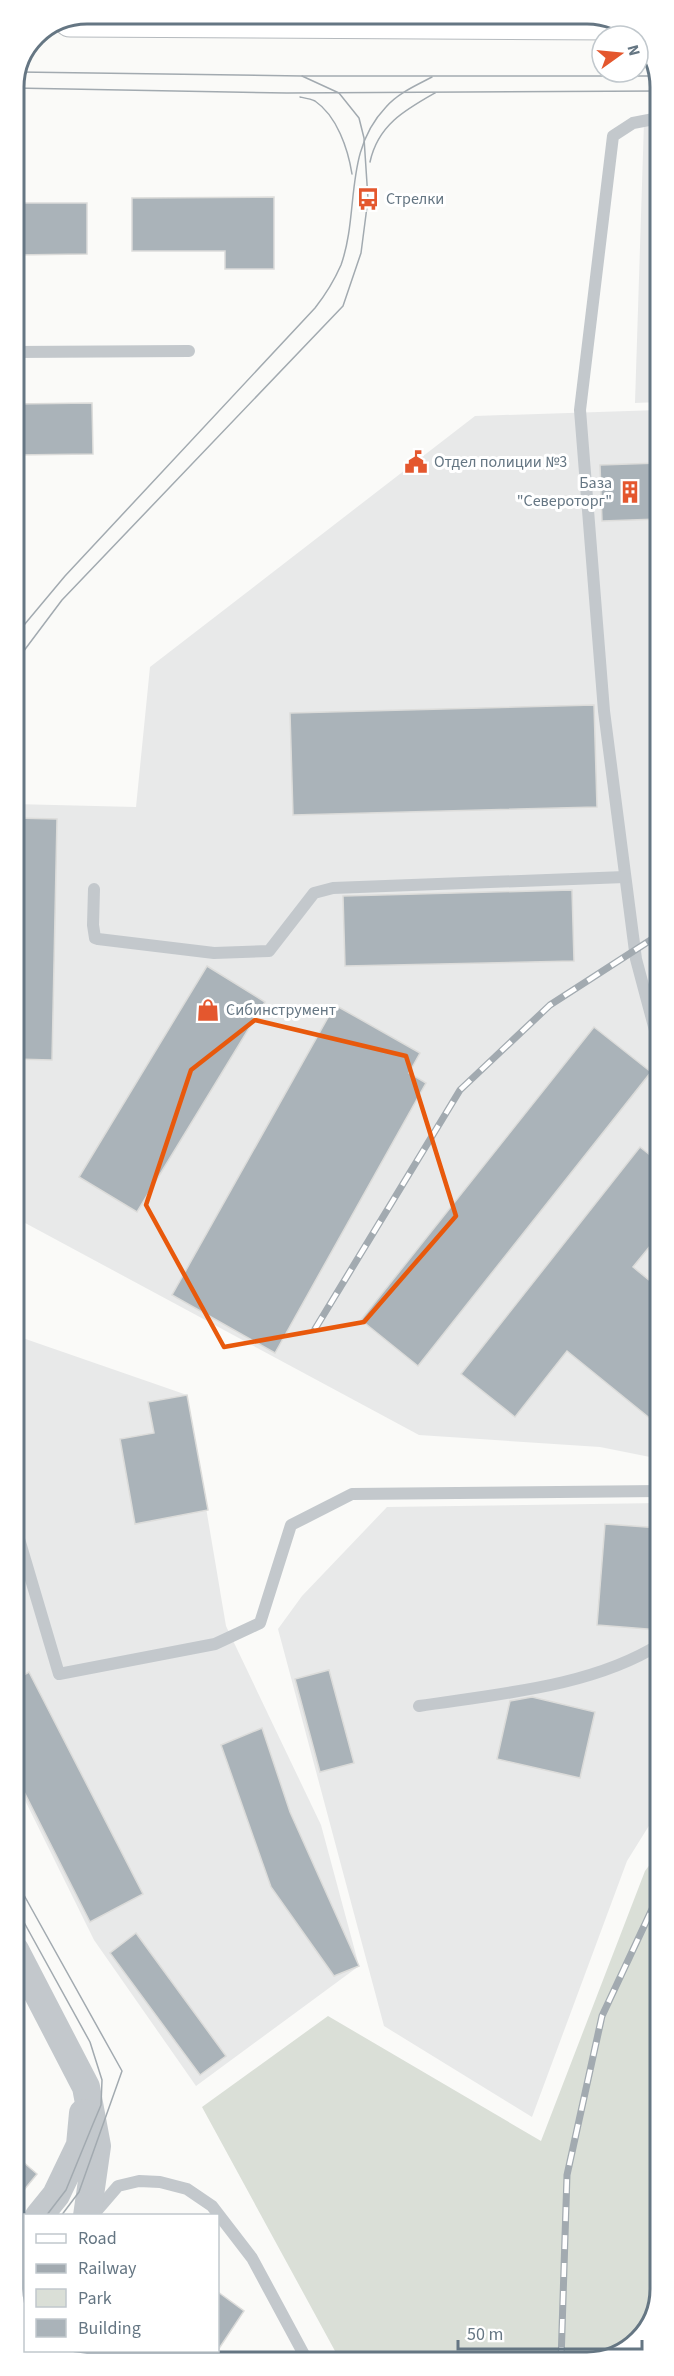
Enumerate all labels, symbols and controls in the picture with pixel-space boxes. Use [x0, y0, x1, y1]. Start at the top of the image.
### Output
north arrow [590, 24, 650, 84]
text: N [622, 42, 646, 58]
bus stop icon: Стрелки [355, 186, 381, 212]
place label: Стрелки [386, 188, 444, 210]
public building icon: Отдел полиции №3 [403, 449, 429, 475]
place label: Отдел полиции №3 [434, 451, 567, 473]
place label: База "Североторг" [517, 472, 612, 512]
building icon: База "Североторг" [617, 479, 643, 505]
shop icon: Сибинструмент [195, 997, 221, 1023]
place label: Сибинструмент [226, 999, 336, 1021]
legend [24, 2214, 219, 2352]
text: Road [78, 2226, 117, 2251]
text: Railway [78, 2256, 137, 2281]
text: Park [78, 2286, 112, 2311]
scale bar [458, 2313, 642, 2351]
text: Building [78, 2316, 141, 2341]
text: 50 m [467, 2322, 503, 2347]

